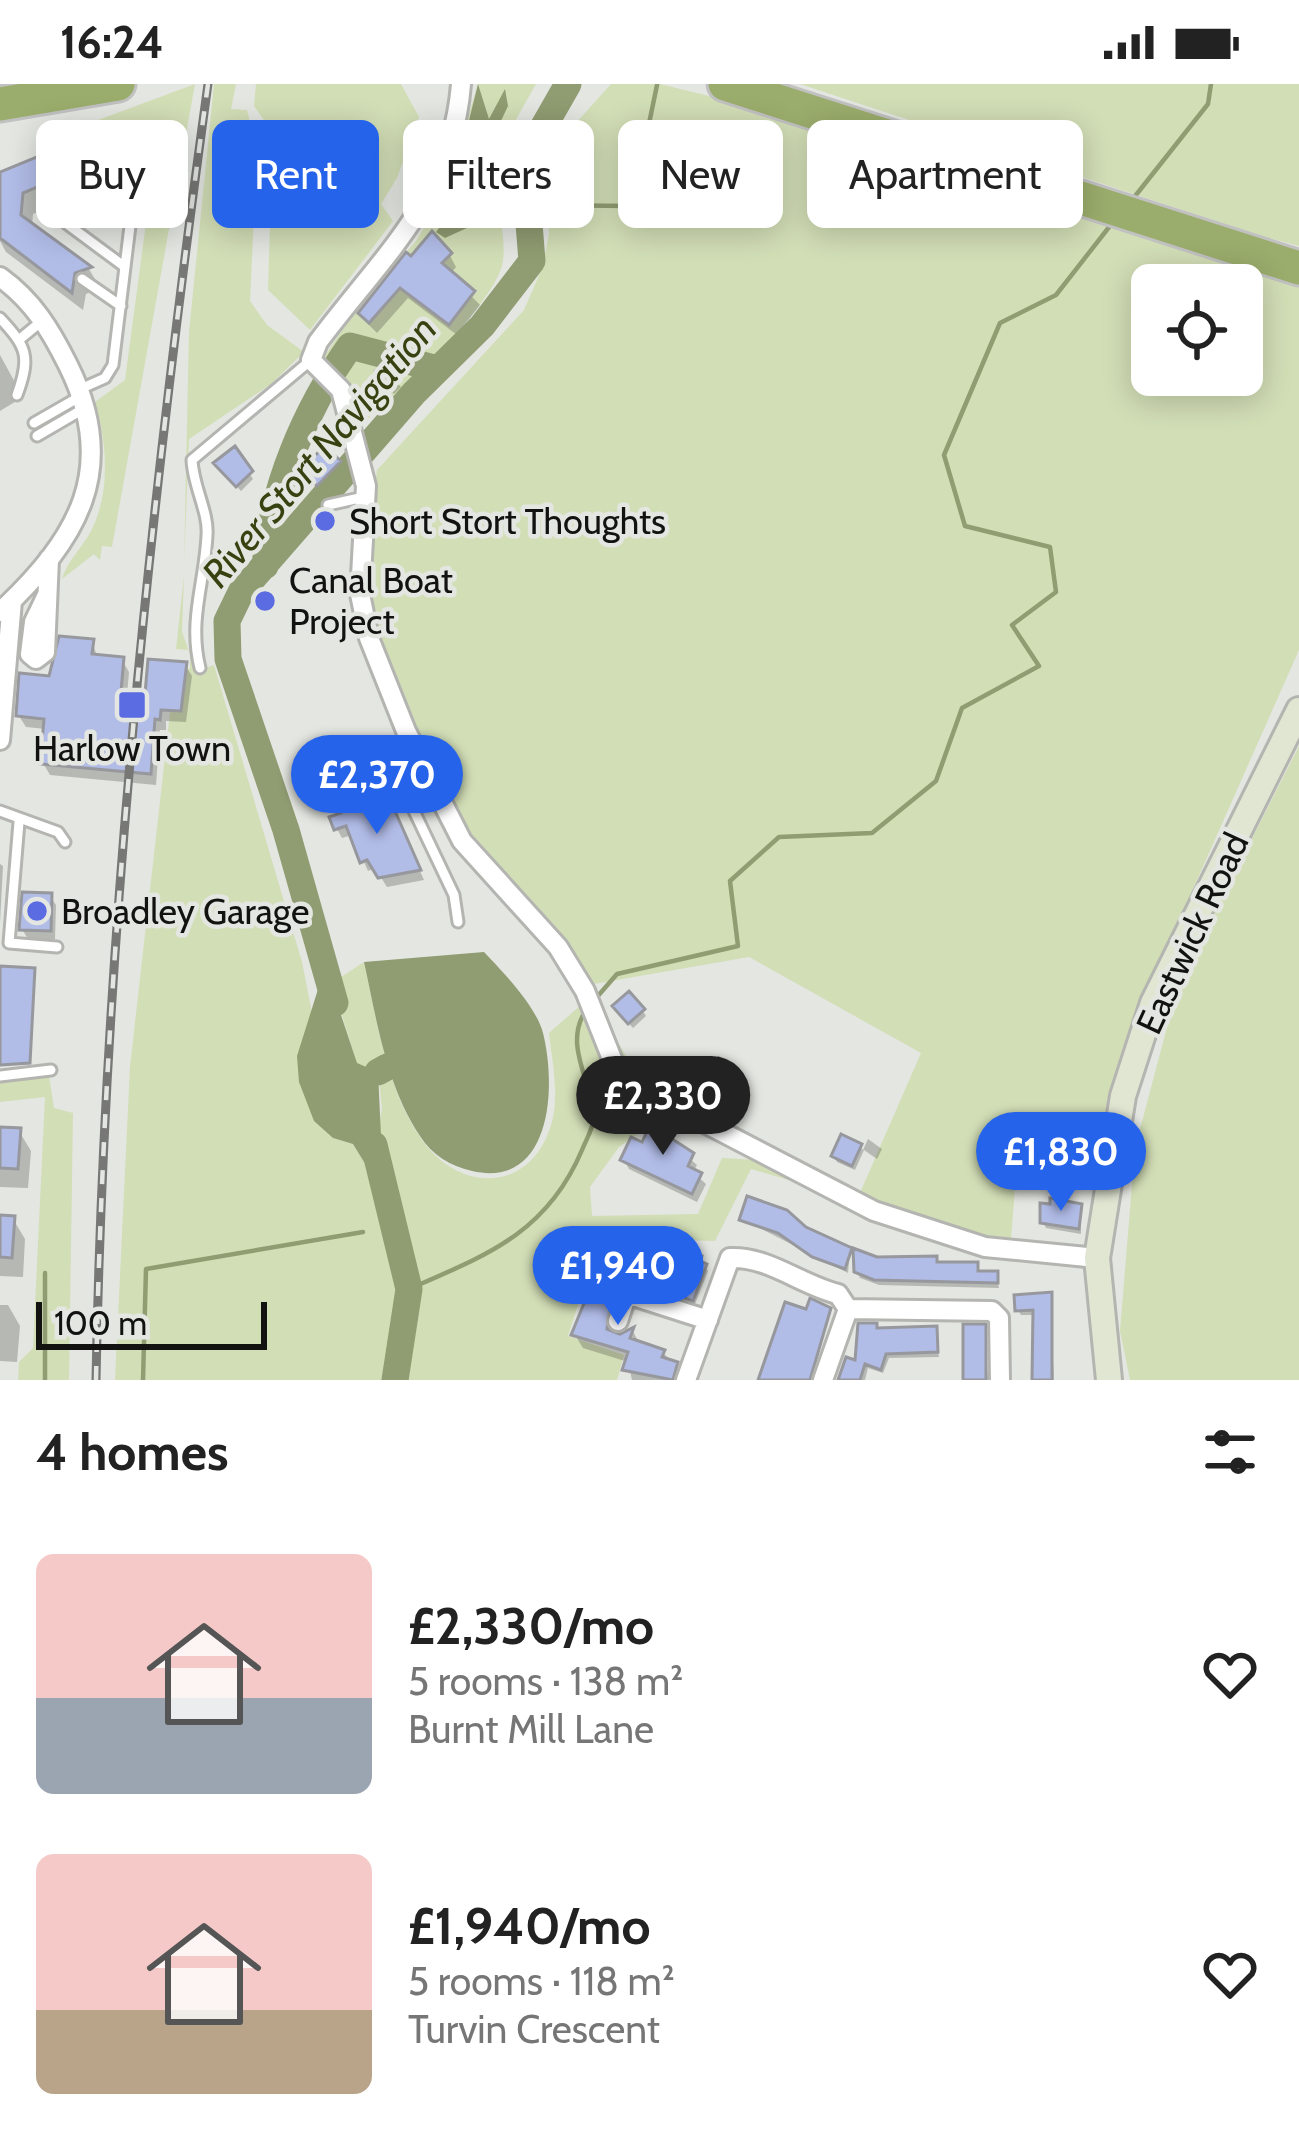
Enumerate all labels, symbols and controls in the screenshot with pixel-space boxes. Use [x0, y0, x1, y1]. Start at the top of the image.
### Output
text: 16:24 [60, 15, 164, 69]
chip: Buy [36, 120, 188, 228]
chip: Rent [212, 120, 379, 228]
chip: Filters [403, 120, 594, 228]
chip: New [618, 120, 783, 228]
chip: Apartment [807, 120, 1083, 228]
map controls [1131, 264, 1263, 396]
button: locate [1131, 264, 1263, 396]
water label: River Stort Navigation [192, 306, 446, 596]
place label: Short Stort Thoughts [349, 499, 666, 543]
marker: Short Stort Thoughts [312, 508, 338, 534]
place label: Canal Boat Project [289, 558, 453, 643]
marker: Canal Boat Project [252, 588, 278, 614]
marker: Harlow Town [116, 689, 148, 721]
place label: Harlow Town [33, 726, 231, 770]
pin: £2,370 [279, 735, 475, 837]
text: £2,370 [318, 750, 436, 798]
street label: Eastwick Road [1126, 826, 1258, 1040]
place label: Broadley Garage [61, 889, 309, 933]
marker: Broadley Garage [24, 898, 50, 924]
pin: £2,330 [565, 1056, 761, 1158]
text: £2,330 [603, 1071, 723, 1119]
pin: £1,830 [963, 1112, 1159, 1214]
text: £1,830 [1003, 1127, 1119, 1175]
pin: £1,940 [520, 1226, 716, 1328]
text: £1,940 [560, 1241, 676, 1289]
scale bar [36, 1296, 267, 1349]
text: 100 m [54, 1303, 147, 1343]
icon: filters [1197, 1419, 1263, 1485]
text: 4 homes [36, 1421, 228, 1483]
text: £2,330/mo [408, 1595, 654, 1657]
icon: home [132, 1602, 276, 1746]
icon: heart [1197, 1641, 1263, 1707]
text: 5 rooms · 138 m² [408, 1657, 683, 1705]
text: Burnt Mill Lane [408, 1705, 654, 1753]
text: £1,940/mo [408, 1895, 650, 1957]
icon: home [132, 1902, 276, 2046]
icon: heart [1197, 1941, 1263, 2007]
text: 5 rooms · 118 m² [408, 1957, 675, 2005]
text: Turvin Crescent [408, 2005, 660, 2053]

